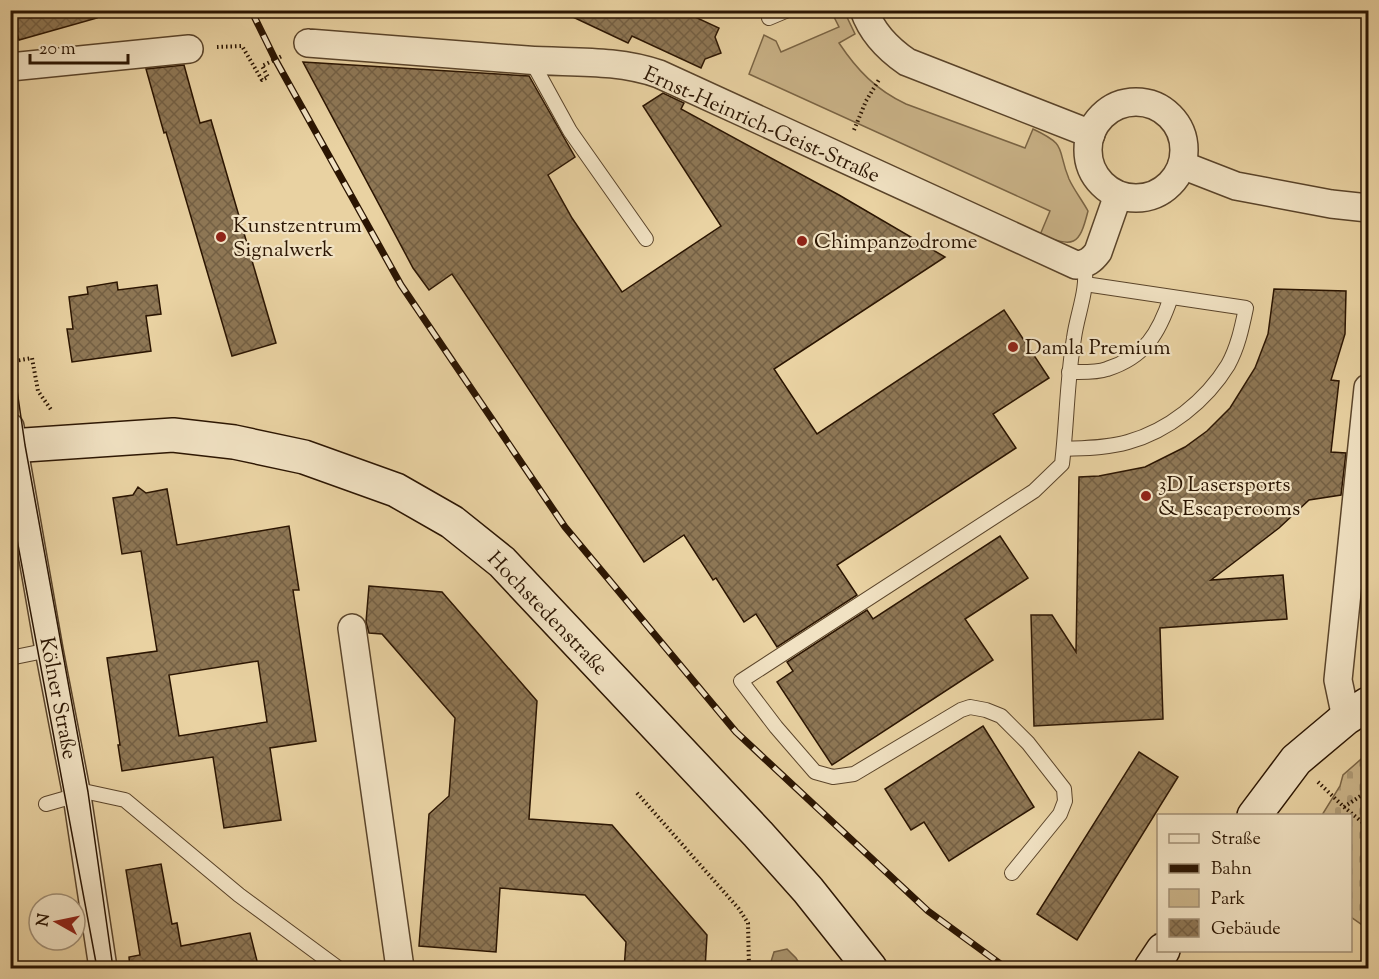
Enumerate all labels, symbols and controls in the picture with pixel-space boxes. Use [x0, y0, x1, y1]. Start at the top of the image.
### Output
scale bar [30, 27, 128, 65]
text: 20 m [39, 37, 76, 63]
street label: Ernst-Heinrich-Geist-Straße [638, 60, 884, 192]
place label: Kunstzentrum Signalwerk [233, 212, 362, 266]
place label: Chimpanzodrome [814, 228, 978, 258]
marker: Kunstzentrum Signalwerk [214, 230, 228, 244]
marker: Chimpanzodrome [795, 234, 809, 248]
place label: Damla Premium [1025, 334, 1171, 364]
marker: Damla Premium [1006, 340, 1020, 354]
place label: 3D Lasersports & Escaperooms [1158, 471, 1300, 525]
marker: 3D Lasersports & Escaperooms [1139, 489, 1153, 503]
street label: Hochstedenstraße [479, 545, 614, 683]
street label: Kölner Straße [30, 635, 84, 762]
legend [1157, 814, 1352, 952]
text: Straße [1211, 827, 1261, 853]
text: Bahn [1211, 857, 1252, 883]
text: Park [1211, 887, 1246, 913]
north arrow [27, 892, 87, 952]
text: N [32, 912, 57, 928]
text: Gebäude [1211, 917, 1281, 943]

